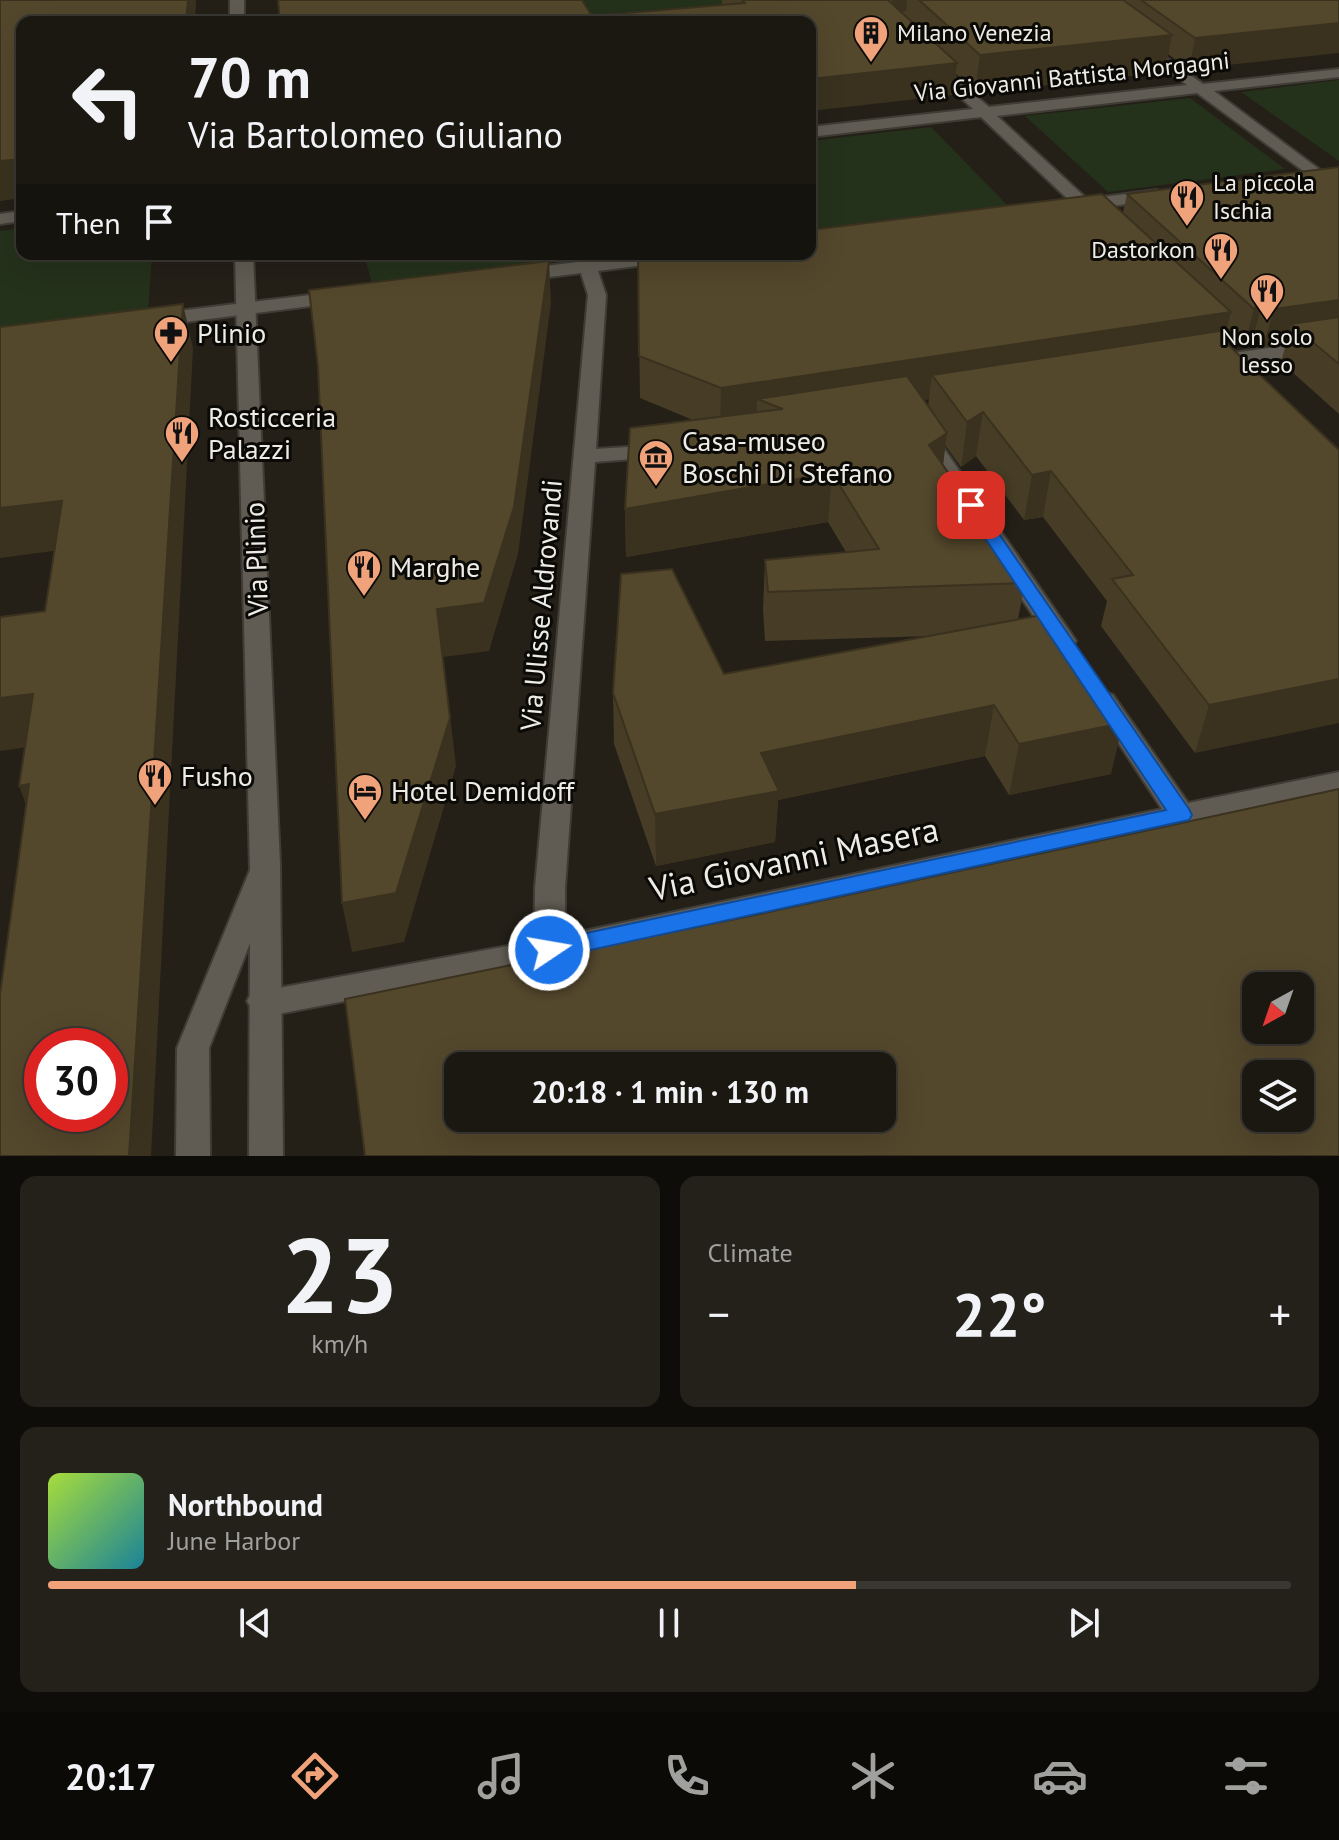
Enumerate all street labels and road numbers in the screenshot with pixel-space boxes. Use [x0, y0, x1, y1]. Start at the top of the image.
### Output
street label: Via Giovanni Battista Morgagni [912, 45, 1231, 109]
street label: Via Ulisse Aldrovandi [511, 478, 570, 733]
street label: Via Plinio [235, 501, 276, 618]
street label: Via Giovanni Masera [644, 806, 942, 910]

